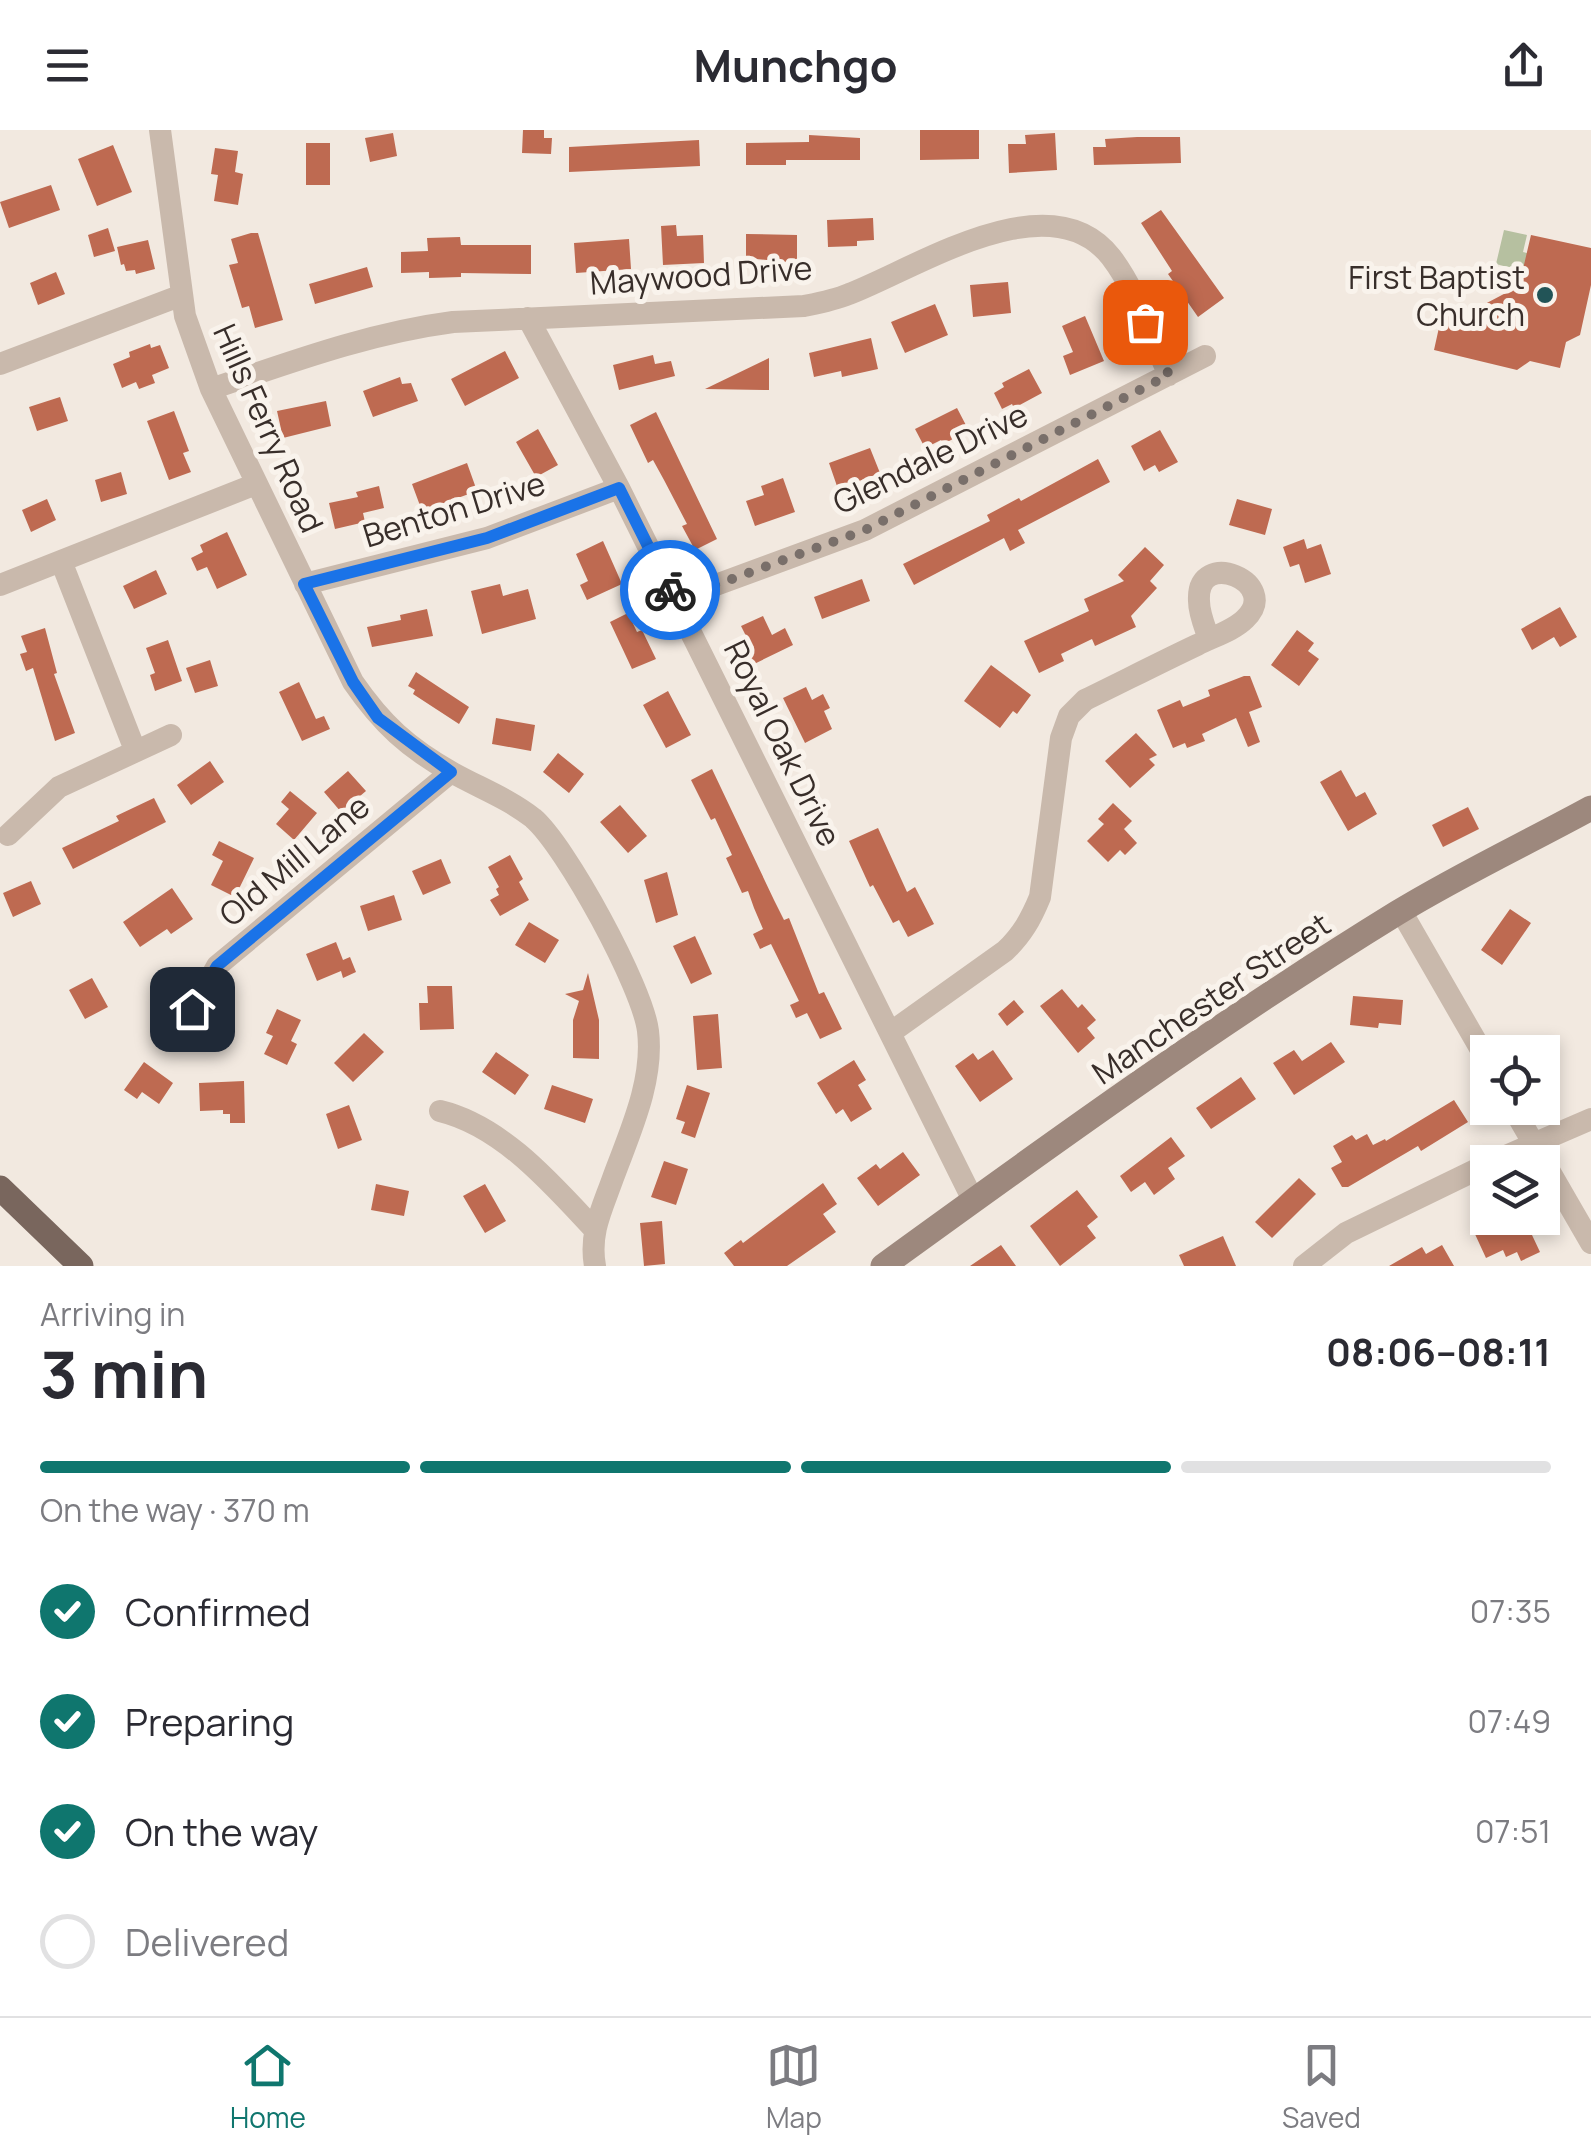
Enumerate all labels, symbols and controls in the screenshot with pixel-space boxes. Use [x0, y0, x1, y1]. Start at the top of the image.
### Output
text: Munchgo [694, 34, 897, 96]
icon: menu [40, 38, 95, 93]
icon: share [1496, 38, 1551, 93]
street label: Maywood Drive [588, 245, 814, 305]
place label: First Baptist Church [1348, 255, 1525, 336]
pin [1103, 280, 1188, 365]
marker: First Baptist Church [1534, 284, 1556, 306]
icon: bag [1118, 295, 1173, 350]
street label: Hills Ferry Road [203, 317, 335, 539]
street label: Glendale Drive [825, 392, 1035, 524]
street label: Benton Drive [358, 460, 550, 558]
courier [620, 540, 720, 640]
icon: bike [643, 563, 698, 618]
street label: Royal Oak Drive [714, 633, 852, 853]
street label: Old Mill Lane [210, 784, 378, 936]
street label: Manchester Street [1083, 902, 1339, 1094]
pin [150, 967, 235, 1052]
icon: home [165, 982, 220, 1037]
map controls [1470, 1035, 1560, 1235]
button: locate [1470, 1035, 1560, 1125]
button: layers [1470, 1145, 1560, 1235]
text: Arriving in [40, 1292, 185, 1336]
text: 08:06–08:11 [1326, 1325, 1551, 1377]
text: 3 min [40, 1329, 208, 1418]
text: On the way · 370 m [40, 1488, 310, 1532]
icon: check [40, 1584, 95, 1639]
text: Confirmed [125, 1585, 311, 1637]
text: 07:35 [1470, 1589, 1551, 1633]
icon: check [40, 1694, 95, 1749]
text: Preparing [125, 1695, 294, 1747]
text: 07:49 [1467, 1699, 1551, 1743]
icon: check [40, 1804, 95, 1859]
text: On the way [125, 1805, 318, 1857]
text: 07:51 [1475, 1809, 1551, 1853]
text: Delivered [125, 1915, 289, 1967]
tab: Home [230, 2038, 306, 2136]
tab: Map [766, 2038, 822, 2136]
tab: Saved [1282, 2038, 1361, 2136]

